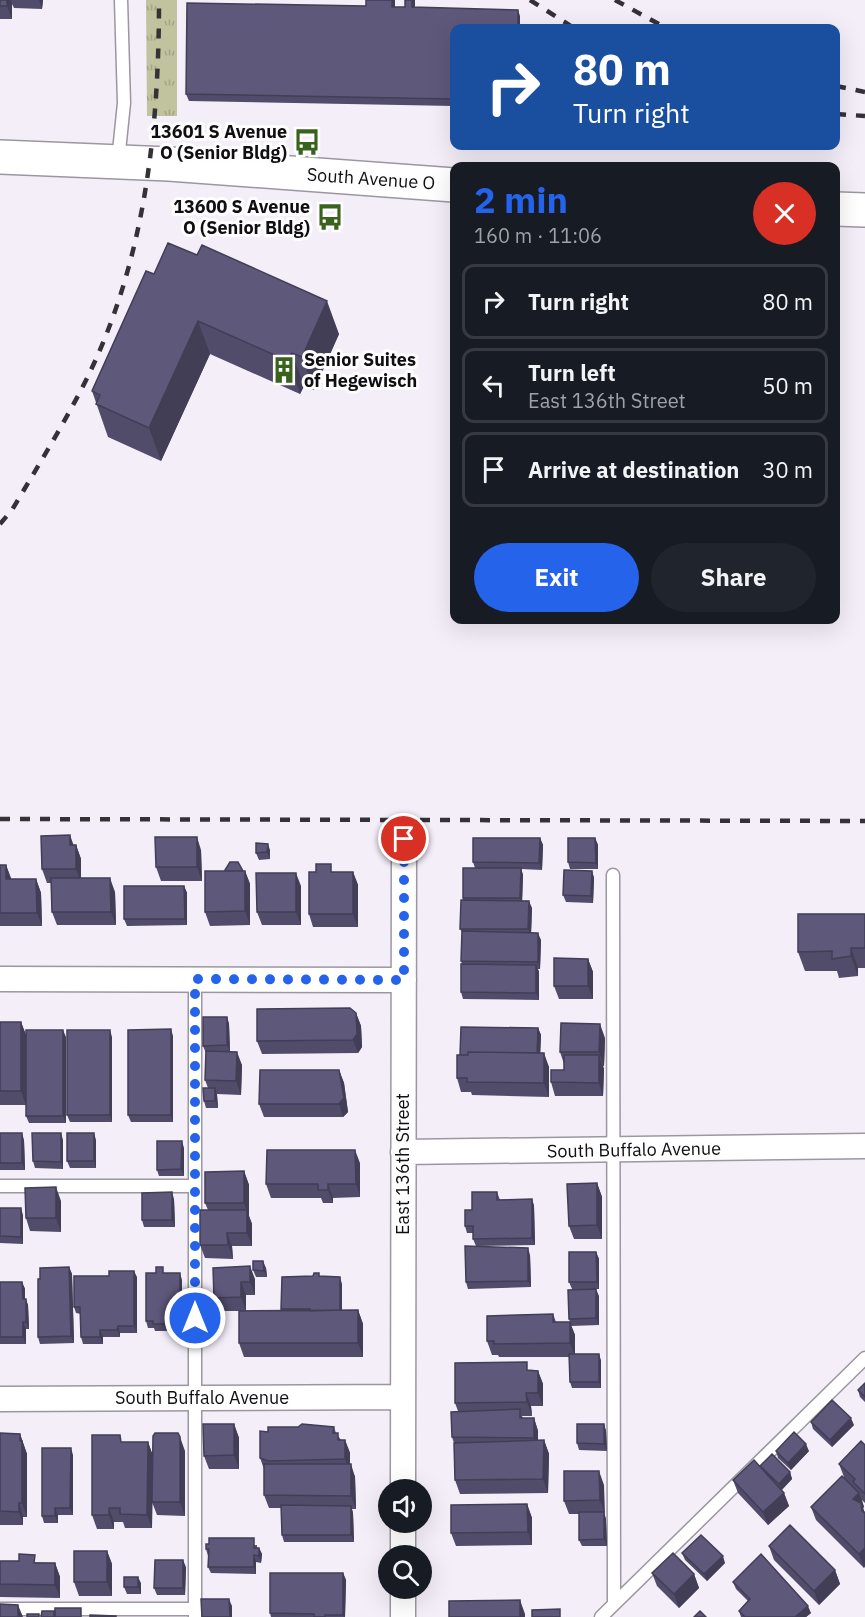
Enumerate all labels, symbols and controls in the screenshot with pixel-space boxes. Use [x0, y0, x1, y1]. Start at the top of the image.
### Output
text: 80 m [573, 42, 671, 97]
icon: right [474, 48, 552, 126]
text: Turn right [573, 95, 690, 130]
place label: 13601 S Avenue O (Senior Bldg) [150, 120, 287, 164]
bus stop icon: 13601 S Avenue O (Senior Bldg) [292, 127, 322, 157]
street label: South Avenue O [306, 163, 436, 194]
text: 2 min [474, 176, 568, 223]
button: close [753, 182, 816, 245]
place label: 13600 S Avenue O (Senior Bldg) [173, 195, 310, 239]
bus stop icon: 13600 S Avenue O (Senior Bldg) [315, 202, 345, 232]
text: 160 m · 11:06 [474, 222, 602, 249]
icon: right [477, 285, 510, 318]
text: Turn right [528, 287, 629, 316]
text: 80 m [762, 287, 813, 316]
place label: Senior Suites of Hegewisch [304, 348, 417, 392]
building icon: Senior Suites of Hegewisch [269, 355, 299, 385]
text: Turn left [528, 358, 616, 387]
icon: left [477, 369, 510, 402]
text: 50 m [762, 371, 813, 400]
text: East 136th Street [528, 387, 686, 414]
icon: arrive [477, 453, 510, 486]
text: Arrive at destination [528, 455, 739, 484]
text: 30 m [762, 455, 813, 484]
button: Exit [474, 543, 639, 612]
button: Share [651, 543, 816, 612]
pin [378, 813, 429, 864]
icon: arrive [387, 822, 420, 855]
street label: East 136th Street [391, 1093, 414, 1235]
street label: South Buffalo Avenue [547, 1136, 721, 1163]
position arrow [163, 1286, 227, 1350]
street label: South Buffalo Avenue [115, 1386, 289, 1409]
map controls [378, 1479, 432, 1599]
button: sound [378, 1479, 432, 1533]
button: search [378, 1545, 432, 1599]

